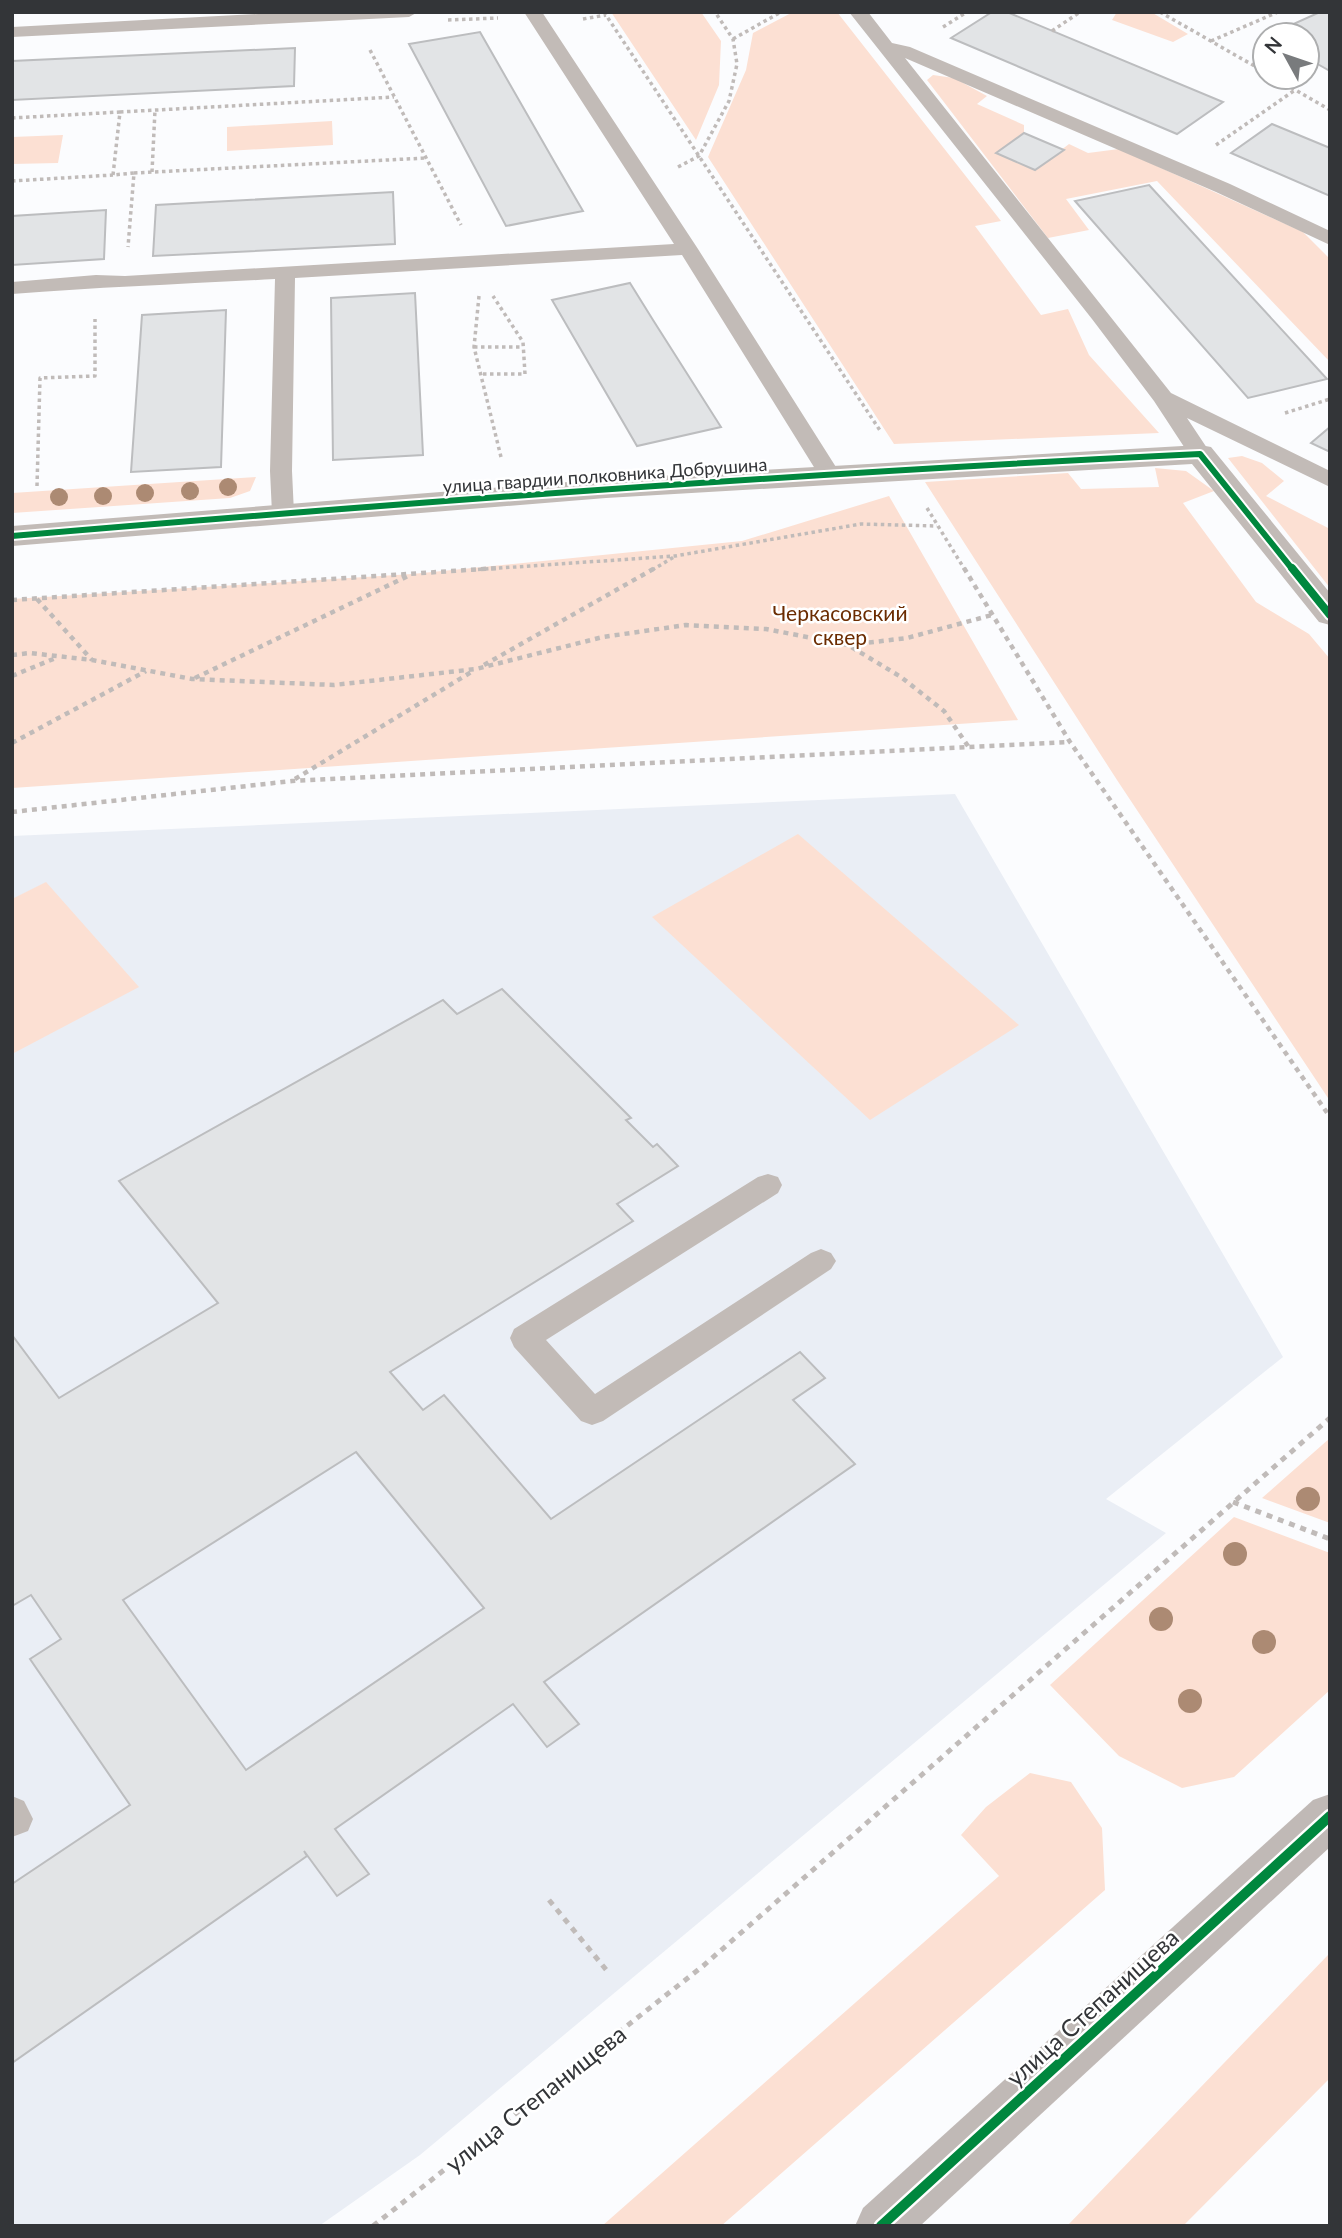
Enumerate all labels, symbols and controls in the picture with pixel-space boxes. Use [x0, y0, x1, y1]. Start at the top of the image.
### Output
north arrow [1251, 21, 1321, 91]
text: N [1259, 32, 1286, 58]
street label: улица гвардии полковника Добрушина [442, 453, 768, 497]
park label: Черкасовский сквер [773, 600, 907, 649]
street label: улица Степанищева [1000, 1922, 1184, 2092]
street label: улица Степанищева [439, 2018, 631, 2178]

